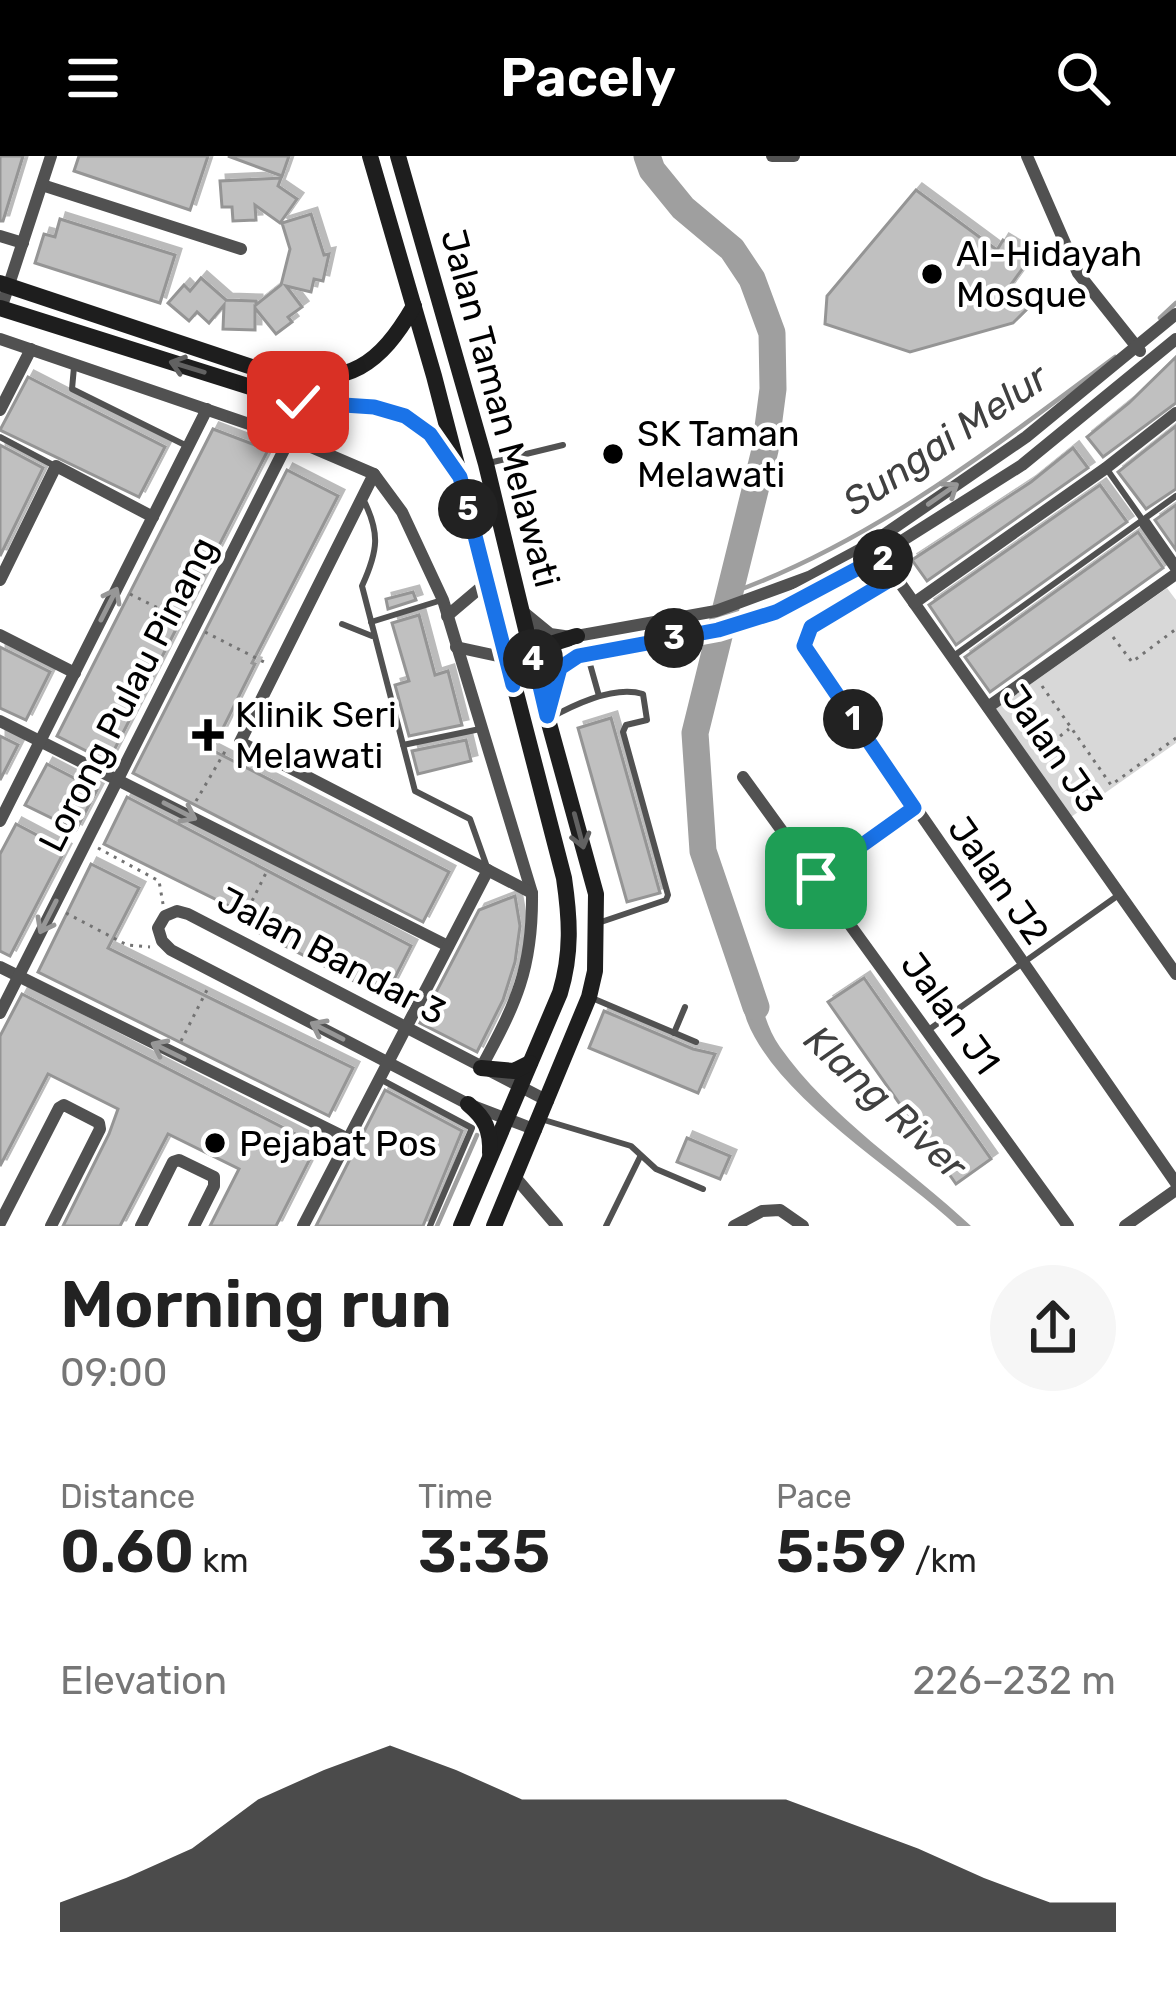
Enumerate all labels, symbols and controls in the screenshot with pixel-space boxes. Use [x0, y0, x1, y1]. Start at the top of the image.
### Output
icon: menu [60, 45, 126, 111]
icon: search [1050, 45, 1116, 111]
text: Pacely [500, 46, 676, 110]
street label: Jalan Taman Melawati [432, 224, 569, 592]
place label: Al-Hidayah Mosque [956, 232, 1142, 316]
marker: Al-Hidayah Mosque [919, 261, 945, 287]
pin [247, 351, 349, 453]
water label: Sungai Melur [834, 353, 1059, 525]
one-way arrow [169, 355, 207, 377]
icon: check [265, 369, 331, 435]
place label: SK Taman Melawati [637, 412, 800, 496]
marker: SK Taman Melawati [600, 441, 626, 467]
pin: 5 [438, 479, 498, 539]
one-way arrow [926, 482, 960, 507]
text: 5 [457, 489, 479, 528]
pin: 2 [853, 529, 913, 589]
street label: Lorong Pulau Pinang [29, 530, 225, 859]
text: 2 [872, 539, 894, 578]
one-way arrow [99, 587, 122, 622]
pin: 3 [644, 608, 704, 668]
text: 3 [663, 618, 685, 657]
pin: 4 [503, 629, 563, 689]
text: 4 [522, 639, 544, 678]
street label: Jalan J3 [993, 676, 1112, 821]
pin: 1 [823, 689, 883, 749]
place label: Klinik Seri Melawati [235, 693, 397, 777]
text: 1 [845, 699, 861, 738]
marker: Klinik Seri Melawati [192, 719, 224, 751]
one-way arrow [162, 800, 197, 823]
street label: Jalan J2 [939, 808, 1058, 952]
one-way arrow [569, 812, 591, 850]
pin [765, 827, 867, 929]
icon: arrive [783, 845, 849, 911]
street label: Jalan Bandar 3 [210, 877, 453, 1034]
one-way arrow [36, 899, 59, 934]
street label: Jalan J1 [892, 944, 1009, 1083]
water label: Klang River [795, 1016, 977, 1191]
one-way arrow [309, 1018, 345, 1041]
one-way arrow [151, 1038, 186, 1061]
place label: Pejabat Pos [239, 1122, 437, 1165]
marker: Pejabat Pos [202, 1130, 228, 1156]
text: Morning run [60, 1265, 452, 1344]
button: share [990, 1265, 1116, 1391]
text: 09:00 [60, 1350, 167, 1396]
text: Distance [60, 1477, 195, 1516]
text: Time [418, 1477, 493, 1516]
text: Pace [776, 1477, 852, 1516]
text: 0.60 [60, 1516, 194, 1587]
text: 3:35 [418, 1516, 550, 1587]
text: 5:59 [776, 1516, 907, 1587]
text: km [194, 1541, 249, 1580]
text: /km [907, 1541, 977, 1580]
text: Elevation [60, 1658, 227, 1704]
text: 226–232 m [912, 1658, 1116, 1704]

